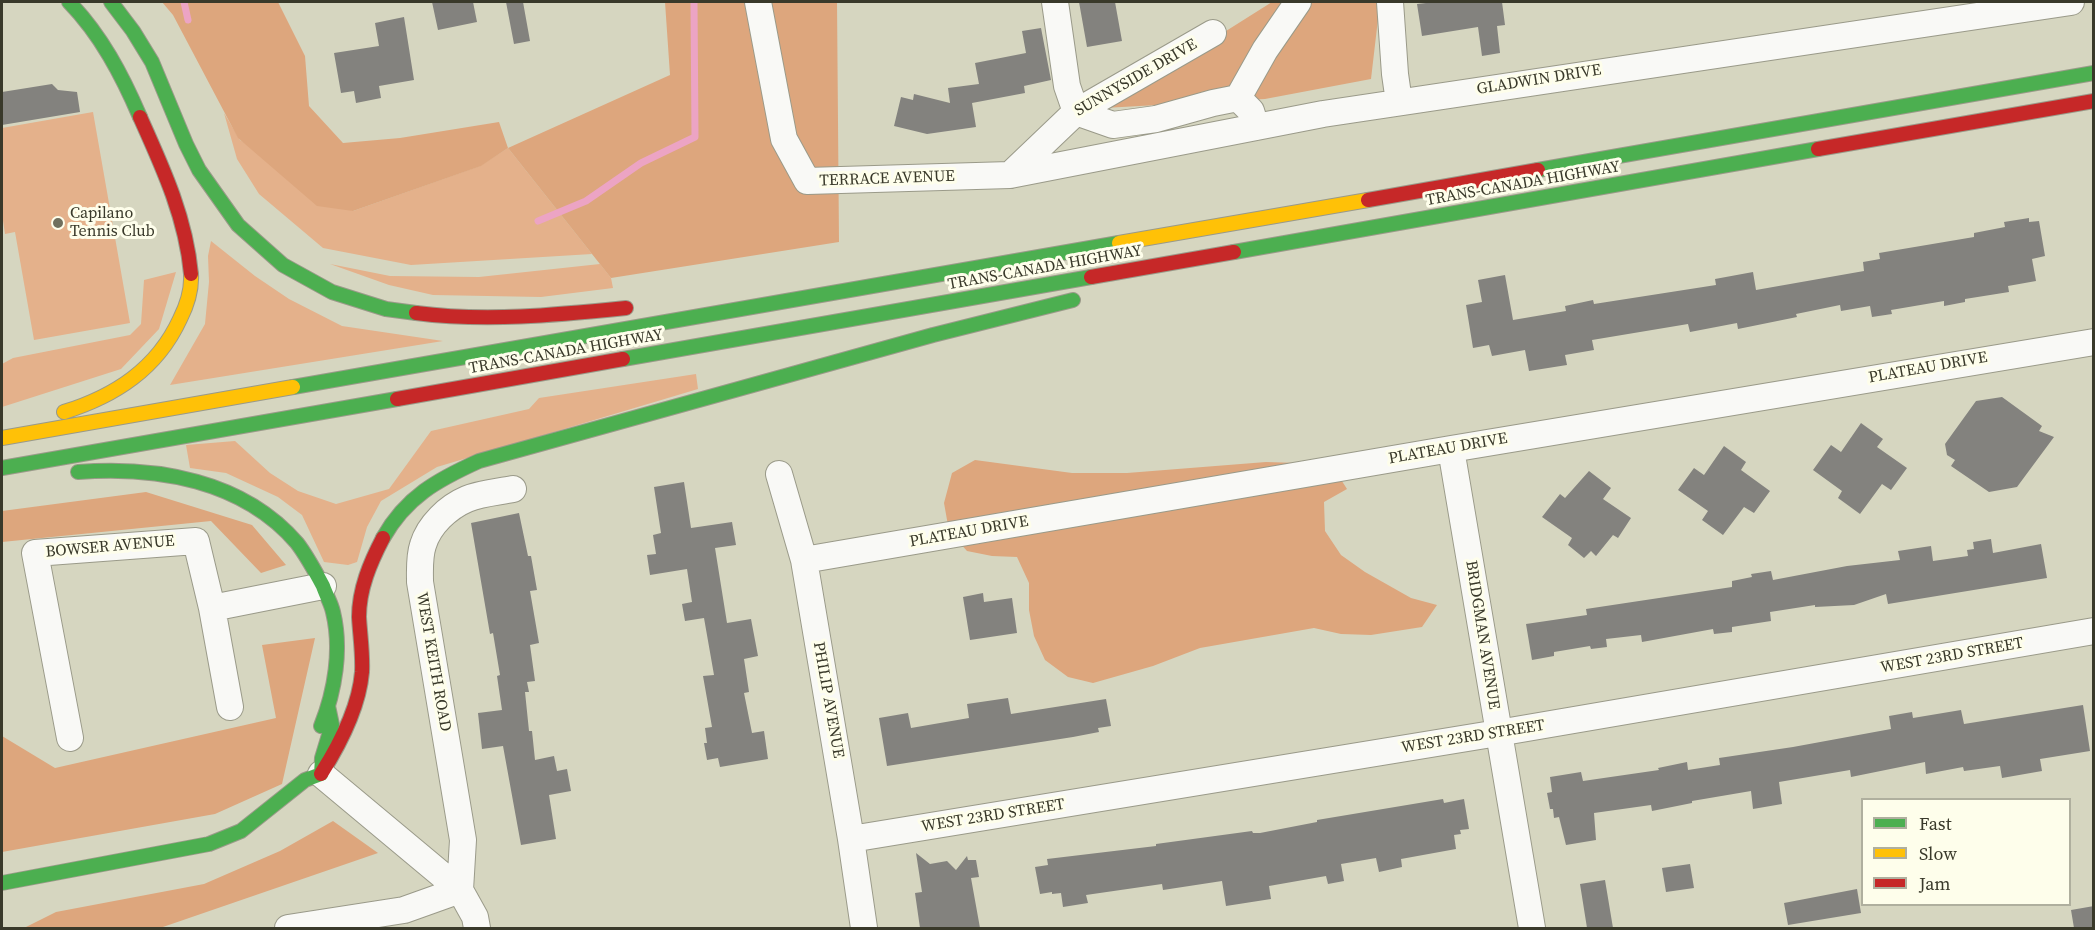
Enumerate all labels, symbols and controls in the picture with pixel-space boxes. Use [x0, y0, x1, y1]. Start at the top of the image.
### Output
street label: SUNNYSIDE DRIVE [1071, 35, 1201, 121]
street label: GLADWIN DRIVE [1475, 61, 1603, 99]
street label: TRANS-CANADA HIGHWAY [1424, 157, 1622, 211]
street label: TERRACE AVENUE [819, 167, 955, 191]
place label: Capilano Tennis Club [70, 204, 155, 242]
marker: Capilano Tennis Club [51, 216, 65, 230]
street label: TRANS-CANADA HIGHWAY [946, 241, 1144, 295]
street label: TRANS-CANADA HIGHWAY [467, 325, 665, 379]
street label: PLATEAU DRIVE [1867, 348, 1989, 388]
street label: PLATEAU DRIVE [1387, 429, 1509, 469]
street label: PLATEAU DRIVE [908, 512, 1030, 552]
street label: BOWSER AVENUE [45, 532, 175, 562]
street label: BRIDGMAN AVENUE [1461, 559, 1503, 711]
street label: WEST KEITH ROAD [411, 591, 455, 733]
street label: WEST 23RD STREET [1879, 634, 2025, 678]
street label: PHILIP AVENUE [808, 640, 848, 760]
street label: WEST 23RD STREET [1400, 716, 1546, 758]
street label: WEST 23RD STREET [920, 795, 1066, 837]
legend [1861, 798, 2071, 906]
text: Fast [1919, 811, 1952, 836]
text: Slow [1919, 841, 1957, 866]
text: Jam [1919, 871, 1951, 896]

